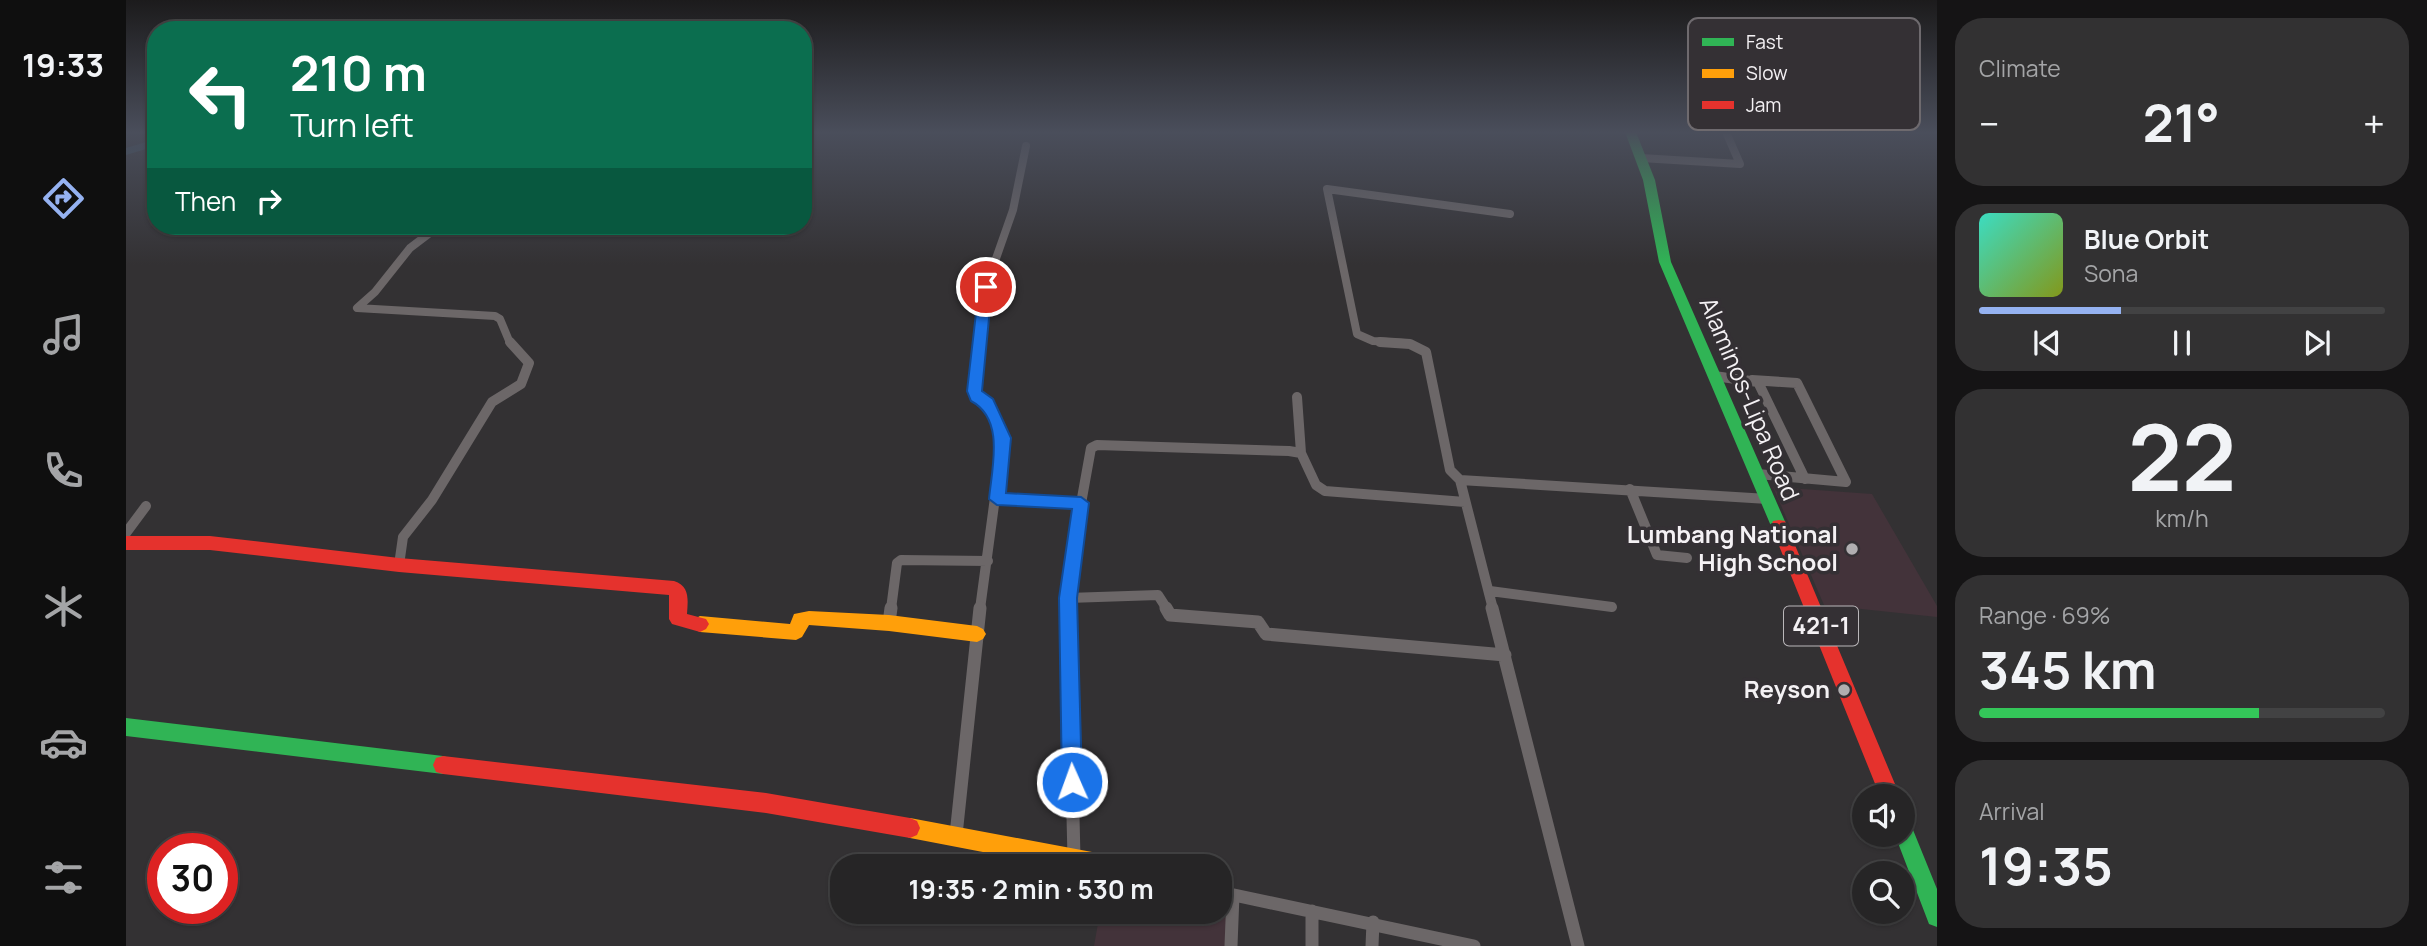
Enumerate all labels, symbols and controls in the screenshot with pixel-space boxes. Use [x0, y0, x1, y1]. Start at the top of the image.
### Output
legend [1688, 18, 1920, 130]
text: Fast [1746, 29, 1783, 55]
text: 210 m [290, 39, 427, 106]
text: 19:33 [22, 43, 104, 87]
icon: left [175, 49, 266, 140]
text: Climate [1979, 52, 2061, 84]
text: Slow [1746, 60, 1788, 86]
text: 21° [2143, 87, 2220, 158]
text: Jam [1746, 92, 1781, 118]
text: − [1979, 97, 2000, 149]
text: + [2363, 97, 2385, 149]
text: Turn left [290, 103, 414, 147]
icon: directions [39, 174, 88, 223]
icon: right [250, 182, 288, 220]
text: Then [175, 183, 236, 219]
text: Blue Orbit [2084, 221, 2209, 257]
pin [956, 257, 1016, 317]
text: Sona [2084, 257, 2138, 289]
icon: arrive [967, 268, 1005, 306]
street label: Alaminos-Lipa Road [1693, 292, 1808, 505]
icon: music [39, 310, 88, 359]
icon: previous [2028, 324, 2066, 362]
icon: pause [2163, 324, 2201, 362]
icon: next [2298, 324, 2336, 362]
text: 22 [2128, 394, 2236, 518]
icon: phone [39, 446, 88, 495]
text: km/h [2155, 502, 2209, 534]
place label: Lumbang National High School [1627, 517, 1838, 578]
marker: Lumbang National High School [1844, 541, 1860, 557]
icon: climate [39, 582, 88, 631]
text: Range · 69% [1979, 599, 2110, 631]
road number: 421-1 [1784, 606, 1858, 646]
text: 345 km [1979, 634, 2156, 705]
place label: Reyson [1744, 672, 1830, 705]
marker: Reyson [1836, 682, 1852, 698]
icon: car [39, 718, 88, 767]
position arrow [1035, 745, 1109, 819]
map controls [1852, 784, 1915, 924]
button: sound [1852, 784, 1915, 847]
text: Arrival [1979, 795, 2045, 827]
text: 19:35 [1979, 830, 2113, 901]
speed limit sign: 30 [147, 833, 238, 924]
icon: filters [39, 853, 88, 902]
button: search [1852, 861, 1915, 924]
text: 19:35 · 2 min · 530 m [908, 871, 1154, 907]

